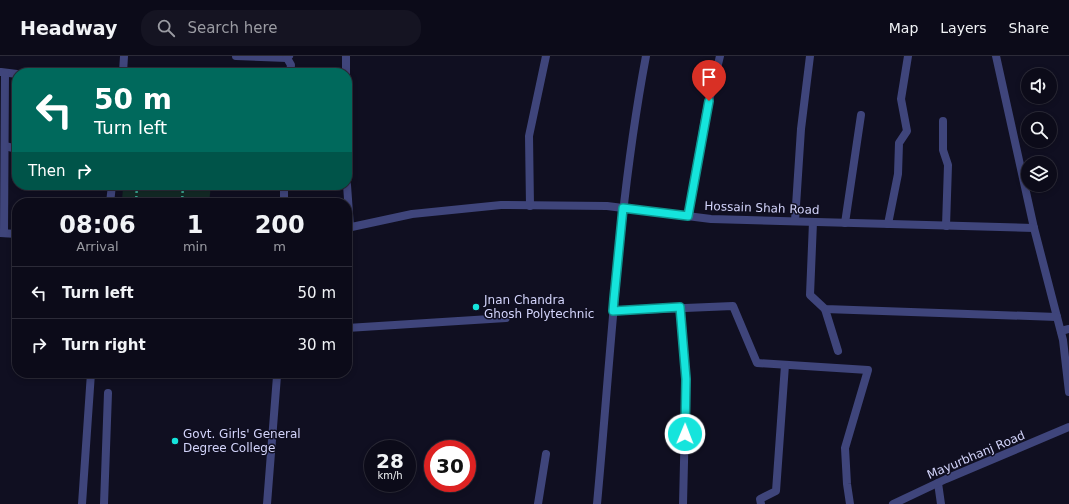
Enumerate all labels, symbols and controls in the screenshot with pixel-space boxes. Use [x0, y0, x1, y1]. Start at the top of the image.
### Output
search box [141, 10, 421, 46]
text: Headway [20, 17, 117, 39]
icon: search [155, 17, 177, 39]
text: Search here [187, 19, 278, 37]
text: Map [889, 20, 918, 36]
text: Layers [940, 20, 987, 36]
text: Share [1009, 20, 1049, 36]
pin [692, 60, 726, 101]
icon: arrive [698, 66, 720, 88]
map controls [1021, 68, 1057, 192]
button: sound [1021, 68, 1057, 104]
text: 50 m [94, 83, 172, 116]
icon: left [28, 84, 80, 136]
button: search [1021, 112, 1057, 148]
text: Turn left [94, 117, 167, 138]
button: layers [1021, 156, 1057, 192]
icon: right [73, 160, 95, 182]
text: Then [28, 162, 65, 180]
street label: Hossain Shah Road [704, 199, 820, 217]
text: 08:06 [59, 211, 136, 239]
text: 1 [187, 211, 203, 239]
text: 200 [255, 211, 305, 239]
text: Arrival [76, 239, 119, 254]
text: min [183, 239, 207, 254]
text: m [273, 239, 286, 254]
icon: left [28, 282, 50, 304]
text: Turn left [62, 284, 134, 302]
text: 50 m [298, 284, 336, 302]
place label: Jnan Chandra Ghosh Polytechnic [483, 293, 594, 321]
marker: Jnan Chandra Ghosh Polytechnic [471, 302, 481, 312]
icon: right [28, 334, 50, 356]
text: Turn right [62, 336, 146, 354]
text: 30 m [298, 336, 336, 354]
position arrow [664, 413, 706, 455]
place label: Govt. Girls' General Degree College [183, 427, 301, 455]
street label: Mayurbhanj Road [925, 428, 1027, 482]
marker: Govt. Girls' General Degree College [170, 436, 180, 446]
speed limit sign: 30 [424, 440, 476, 492]
text: 28 [376, 449, 404, 473]
text: km/h [377, 470, 403, 481]

